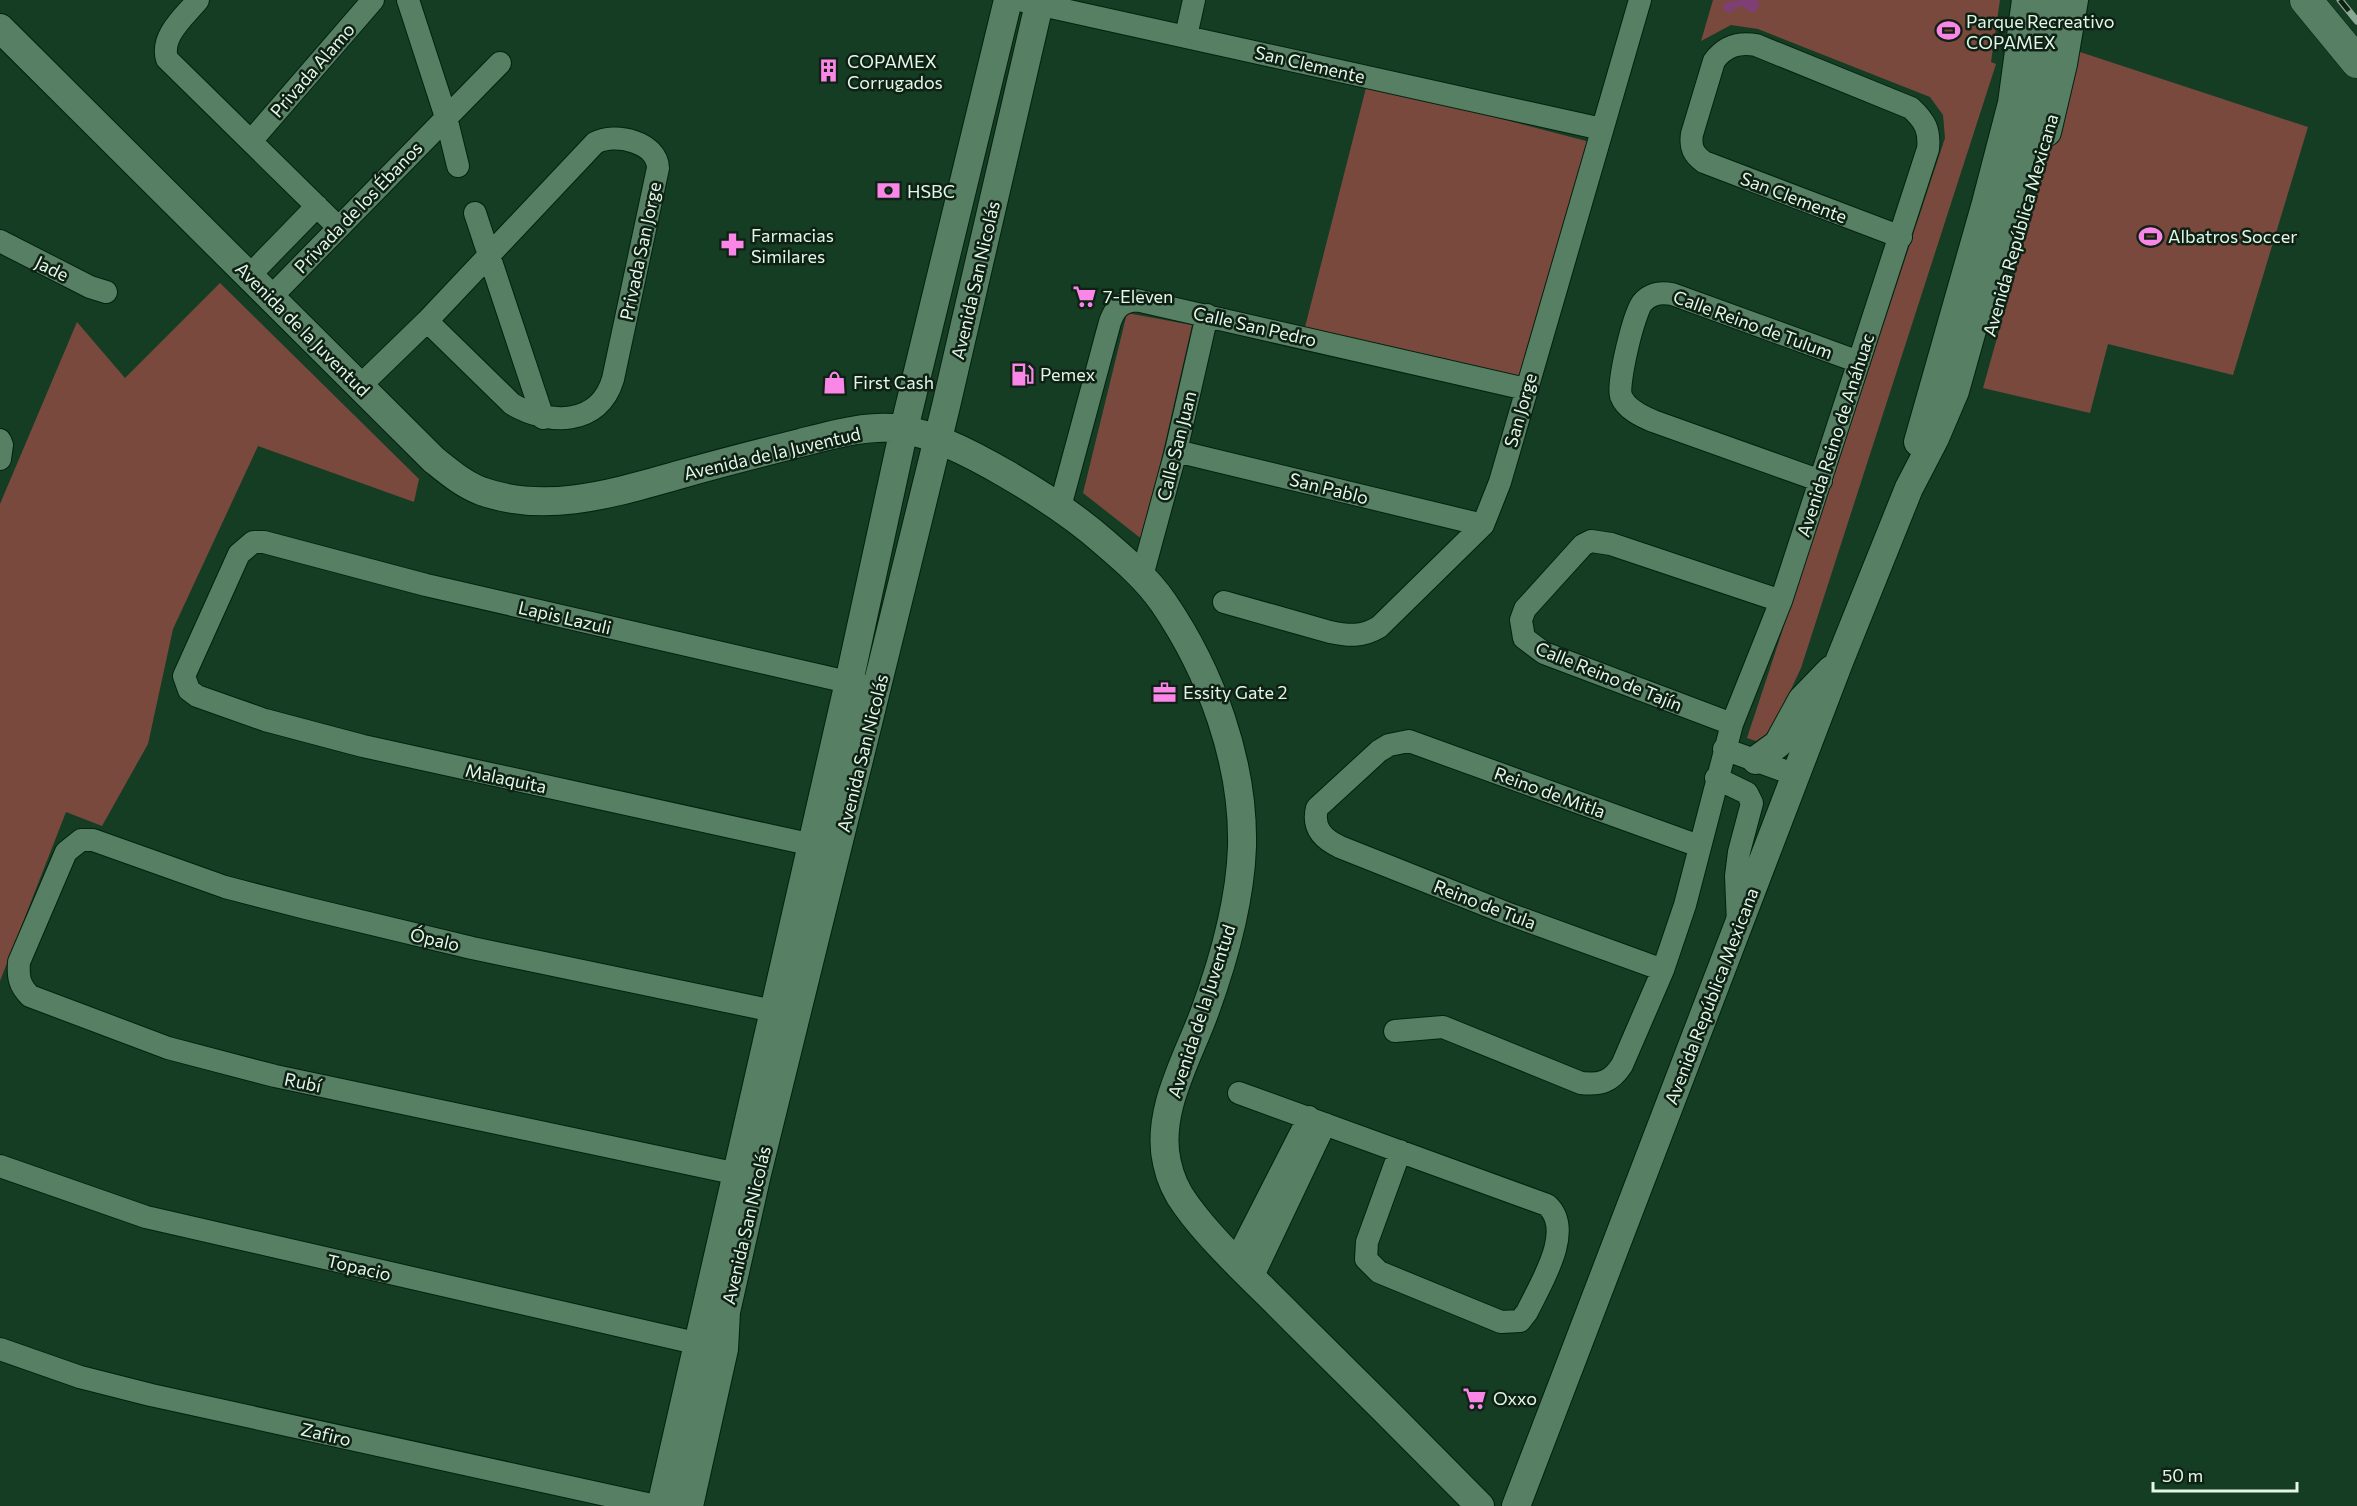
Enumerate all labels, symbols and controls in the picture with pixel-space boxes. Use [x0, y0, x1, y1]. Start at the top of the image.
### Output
place label: Parque Recreativo COPAMEX [1966, 10, 2114, 53]
street label: Privada Alamo [265, 18, 359, 122]
sports icon: Parque Recreativo COPAMEX [1935, 18, 1961, 44]
street label: San Clemente [1253, 41, 1367, 87]
place label: COPAMEX Corrugados [847, 50, 943, 93]
building icon: COPAMEX Corrugados [816, 58, 842, 84]
street label: Avenida República Mexicana [1978, 111, 2062, 339]
street label: Privada de los Ébanos [289, 136, 427, 278]
street label: San Clemente [1738, 167, 1850, 227]
bank icon: HSBC [876, 178, 902, 204]
street label: Privada San Jorge [615, 180, 665, 322]
place label: HSBC [907, 180, 955, 202]
street label: Avenida San Nicolás [946, 199, 1004, 361]
sports icon: Albatros Soccer [2137, 223, 2163, 249]
place label: Farmacias Similares [751, 224, 834, 267]
place label: Albatros Soccer [2168, 225, 2297, 247]
pharmacy icon: Farmacias Similares [720, 232, 746, 258]
street label: Jade [32, 251, 72, 285]
street label: Avenida de la Juventud [231, 257, 375, 401]
supermarket icon: 7-Eleven [1072, 283, 1098, 309]
place label: 7-Eleven [1103, 285, 1173, 307]
street label: Calle Reino de Tulum [1670, 285, 1836, 363]
street label: Calle San Pedro [1191, 301, 1319, 351]
street label: Avenida Reino de Anáhuac [1792, 330, 1878, 539]
fuel station icon: Pemex [1009, 361, 1035, 387]
place label: Pemex [1040, 363, 1096, 385]
shop icon: First Cash [822, 369, 848, 395]
street label: San Jorge [1499, 370, 1541, 450]
place label: First Cash [853, 371, 934, 393]
street label: Calle San Juan [1152, 389, 1200, 503]
street label: Avenida de la Juventud [681, 422, 863, 484]
street label: San Pablo [1287, 468, 1371, 508]
street label: Lapis Lazuli [516, 596, 614, 638]
street label: Calle Reino de Tajín [1532, 637, 1686, 715]
street label: Avenida San Nicolás [832, 672, 892, 834]
office icon: Essity Gate 2 [1152, 679, 1178, 705]
place label: Essity Gate 2 [1183, 681, 1288, 703]
street label: Malaquita [463, 759, 549, 797]
street label: Reino de Mitla [1491, 762, 1609, 822]
street label: Reino de Tula [1431, 874, 1539, 934]
street label: Avenida República Mexicana [1659, 884, 1763, 1108]
street label: Avenida de la Juventud [1163, 922, 1239, 1100]
street label: Ópalo [408, 923, 462, 955]
street label: Rubí [282, 1067, 325, 1097]
street label: Avenida San Nicolás [717, 1144, 775, 1306]
street label: Topacio [325, 1249, 393, 1285]
supermarket icon: Oxxo [1462, 1385, 1488, 1411]
place label: Oxxo [1493, 1387, 1537, 1409]
street label: Zafiro [299, 1418, 353, 1450]
scale bar [2153, 1455, 2297, 1493]
text: 50 m [2162, 1464, 2203, 1486]

